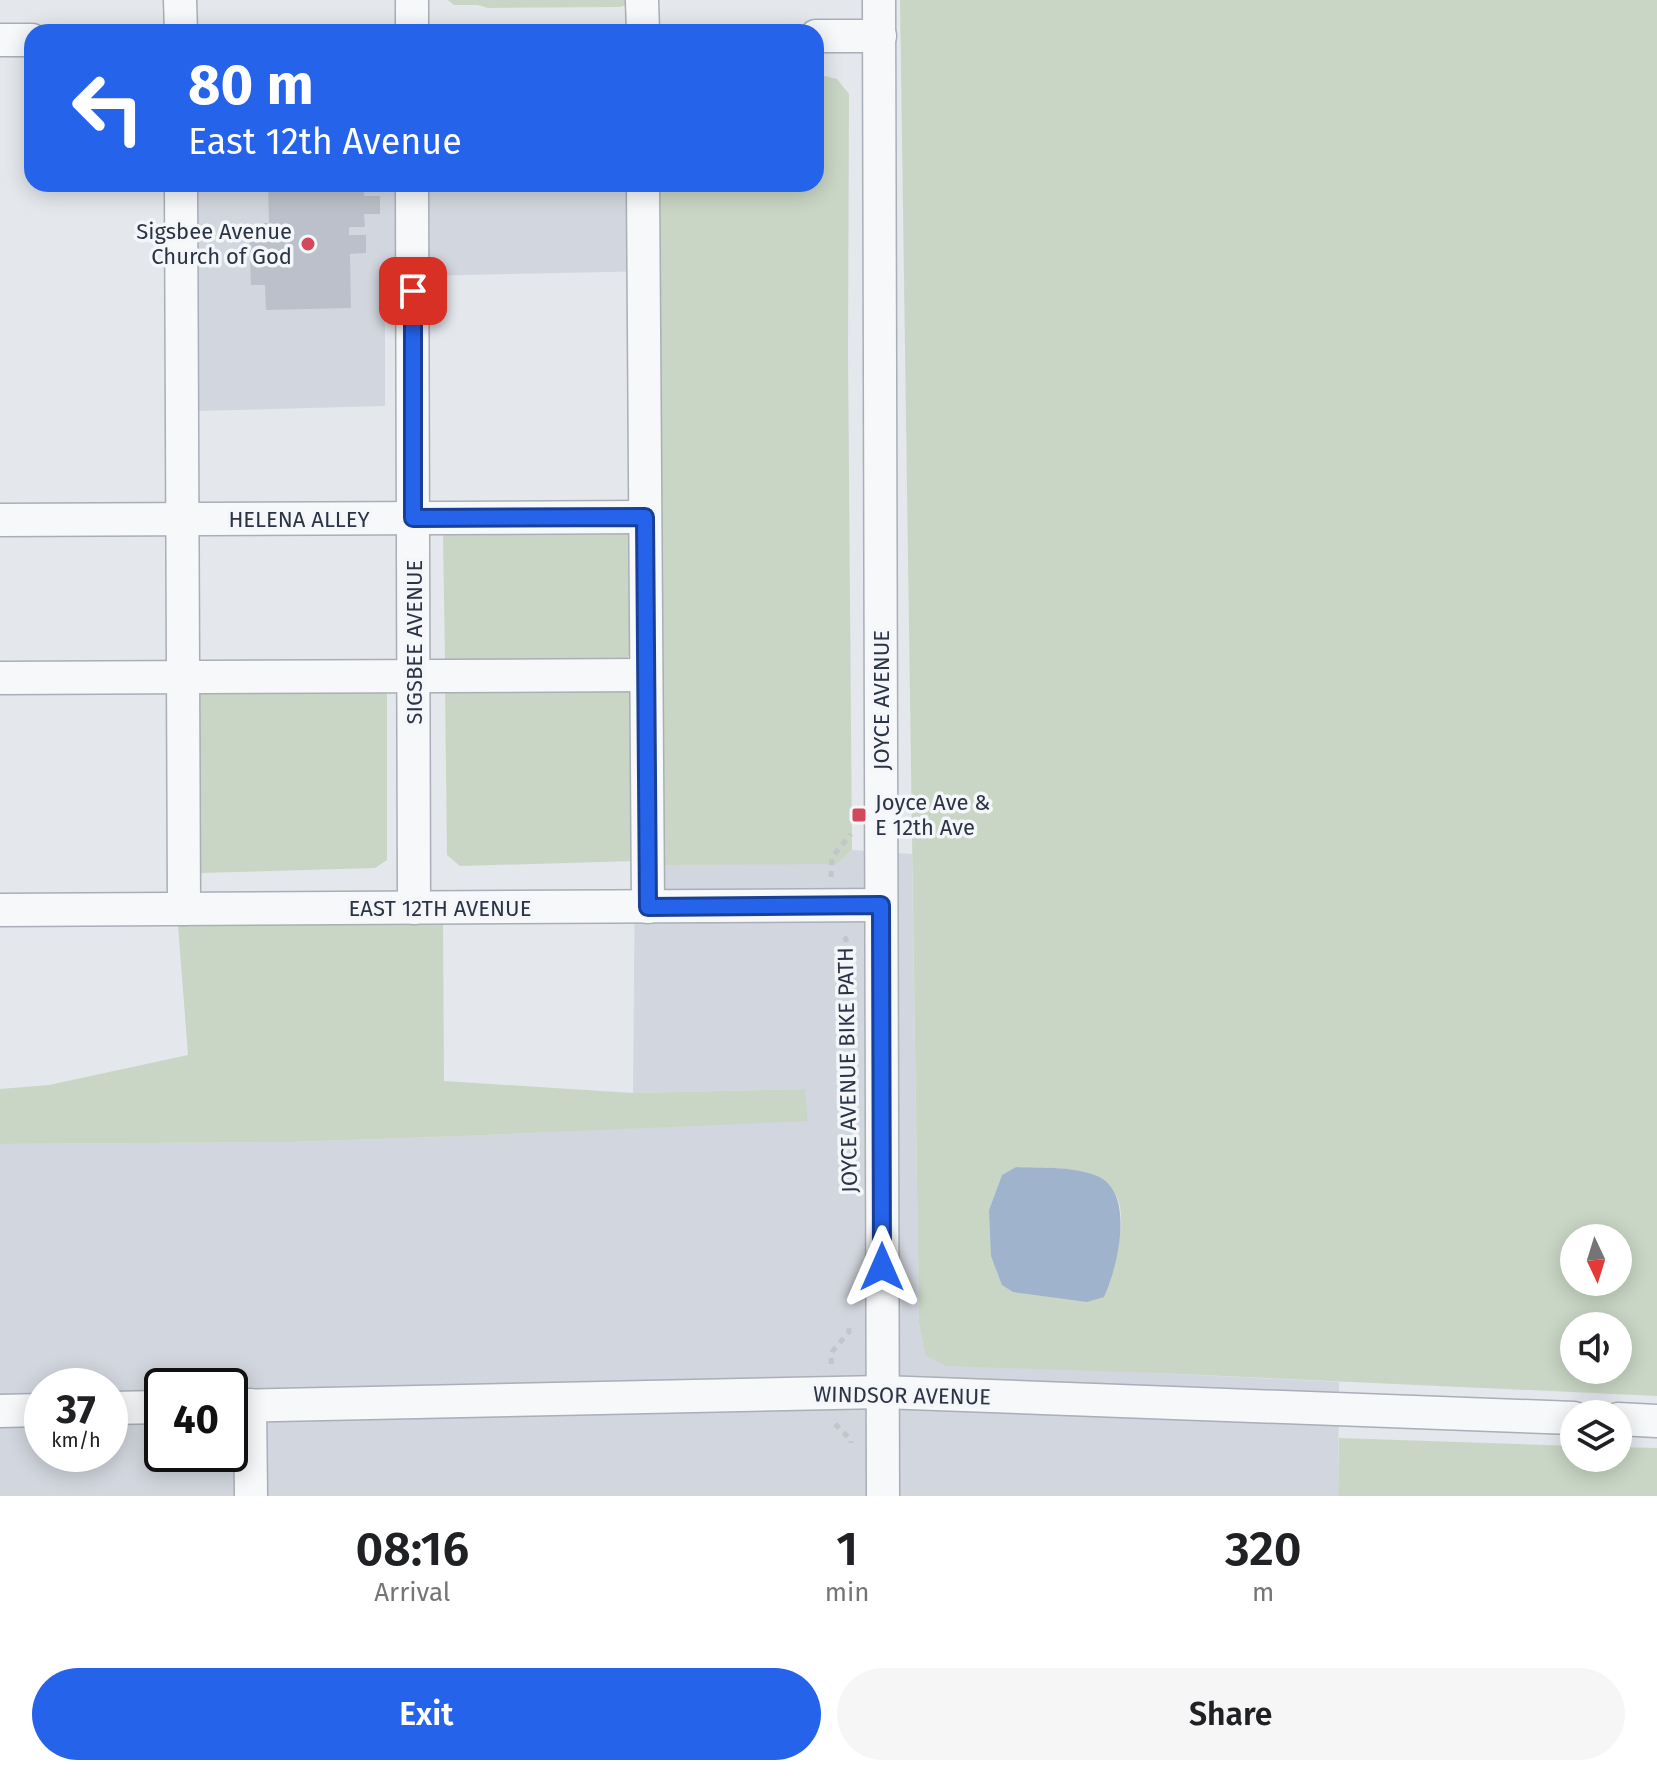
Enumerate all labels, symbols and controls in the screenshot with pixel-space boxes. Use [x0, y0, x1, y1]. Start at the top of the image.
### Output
text: 80 m [188, 52, 314, 119]
icon: left [56, 56, 160, 160]
text: East 12th Avenue [188, 120, 462, 164]
place label: Sigsbee Avenue Church of God [136, 218, 292, 270]
marker: Sigsbee Avenue Church of God [299, 235, 317, 253]
pin [379, 257, 447, 325]
icon: arrive [391, 269, 435, 313]
street label: HELENA ALLEY [228, 506, 370, 533]
street label: SIGSBEE AVENUE [401, 560, 428, 724]
street label: JOYCE AVENUE [868, 630, 895, 770]
place label: Joyce Ave & E 12th Ave [875, 789, 990, 841]
marker: Joyce Ave & E 12th Ave [850, 806, 868, 824]
street label: EAST 12TH AVENUE [349, 895, 531, 922]
street label: JOYCE AVENUE BIKE PATH [832, 947, 863, 1193]
north arrow [1560, 1224, 1632, 1296]
map controls [1560, 1224, 1632, 1472]
position arrow [840, 1225, 924, 1309]
button: sound [1560, 1312, 1632, 1384]
speed limit sign: 40 [144, 1368, 248, 1472]
street label: WINDSOR AVENUE [813, 1380, 991, 1411]
text: 37 [56, 1386, 96, 1434]
button: layers [1560, 1400, 1632, 1472]
text: km/h [51, 1428, 101, 1452]
text: 08:16 [355, 1520, 469, 1578]
text: 1 [836, 1520, 858, 1578]
text: 320 [1225, 1520, 1302, 1578]
text: Arrival [374, 1577, 450, 1608]
text: min [825, 1577, 870, 1608]
text: m [1252, 1577, 1274, 1608]
button: Exit [32, 1668, 821, 1760]
button: Share [837, 1668, 1625, 1760]

